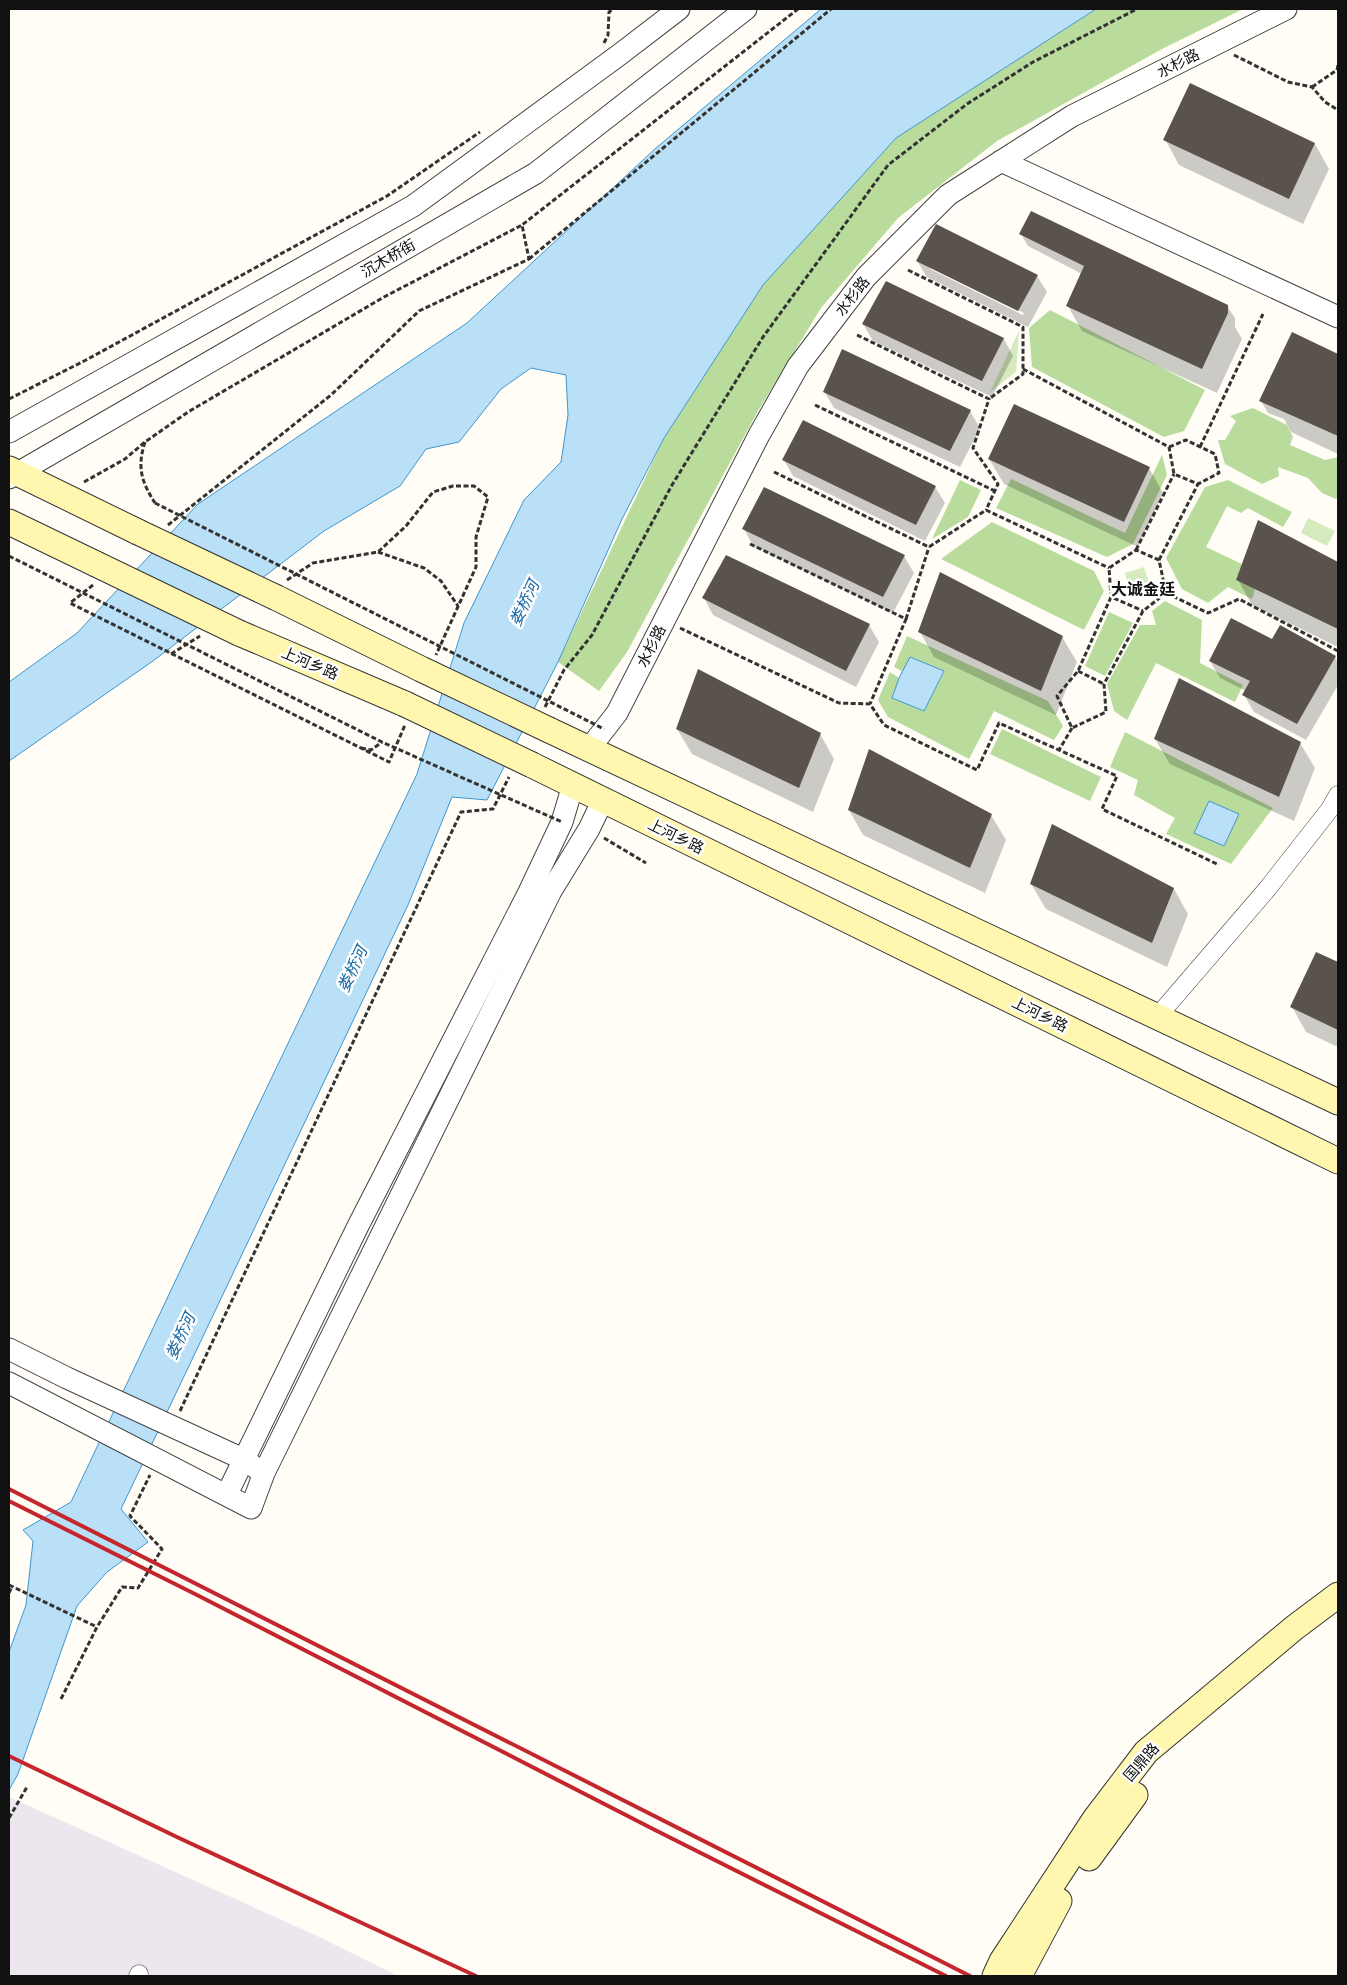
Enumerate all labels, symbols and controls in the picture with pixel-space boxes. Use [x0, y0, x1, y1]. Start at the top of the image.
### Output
street label: 水杉路 [1154, 44, 1202, 82]
street label: 沉木桥街 [357, 235, 419, 281]
street label: 水杉路 [831, 272, 873, 320]
water label: 娄桥河 [505, 574, 544, 629]
district label: 大诚金廷 [1111, 579, 1175, 599]
street label: 水杉路 [632, 622, 670, 670]
street label: 上河乡路 [279, 643, 341, 683]
street label: 上河乡路 [645, 814, 707, 858]
water label: 娄桥河 [333, 940, 372, 995]
street label: 上河乡路 [1009, 992, 1071, 1036]
water label: 娄桥河 [161, 1307, 200, 1362]
street label: 国鼎路 [1119, 1739, 1163, 1785]

